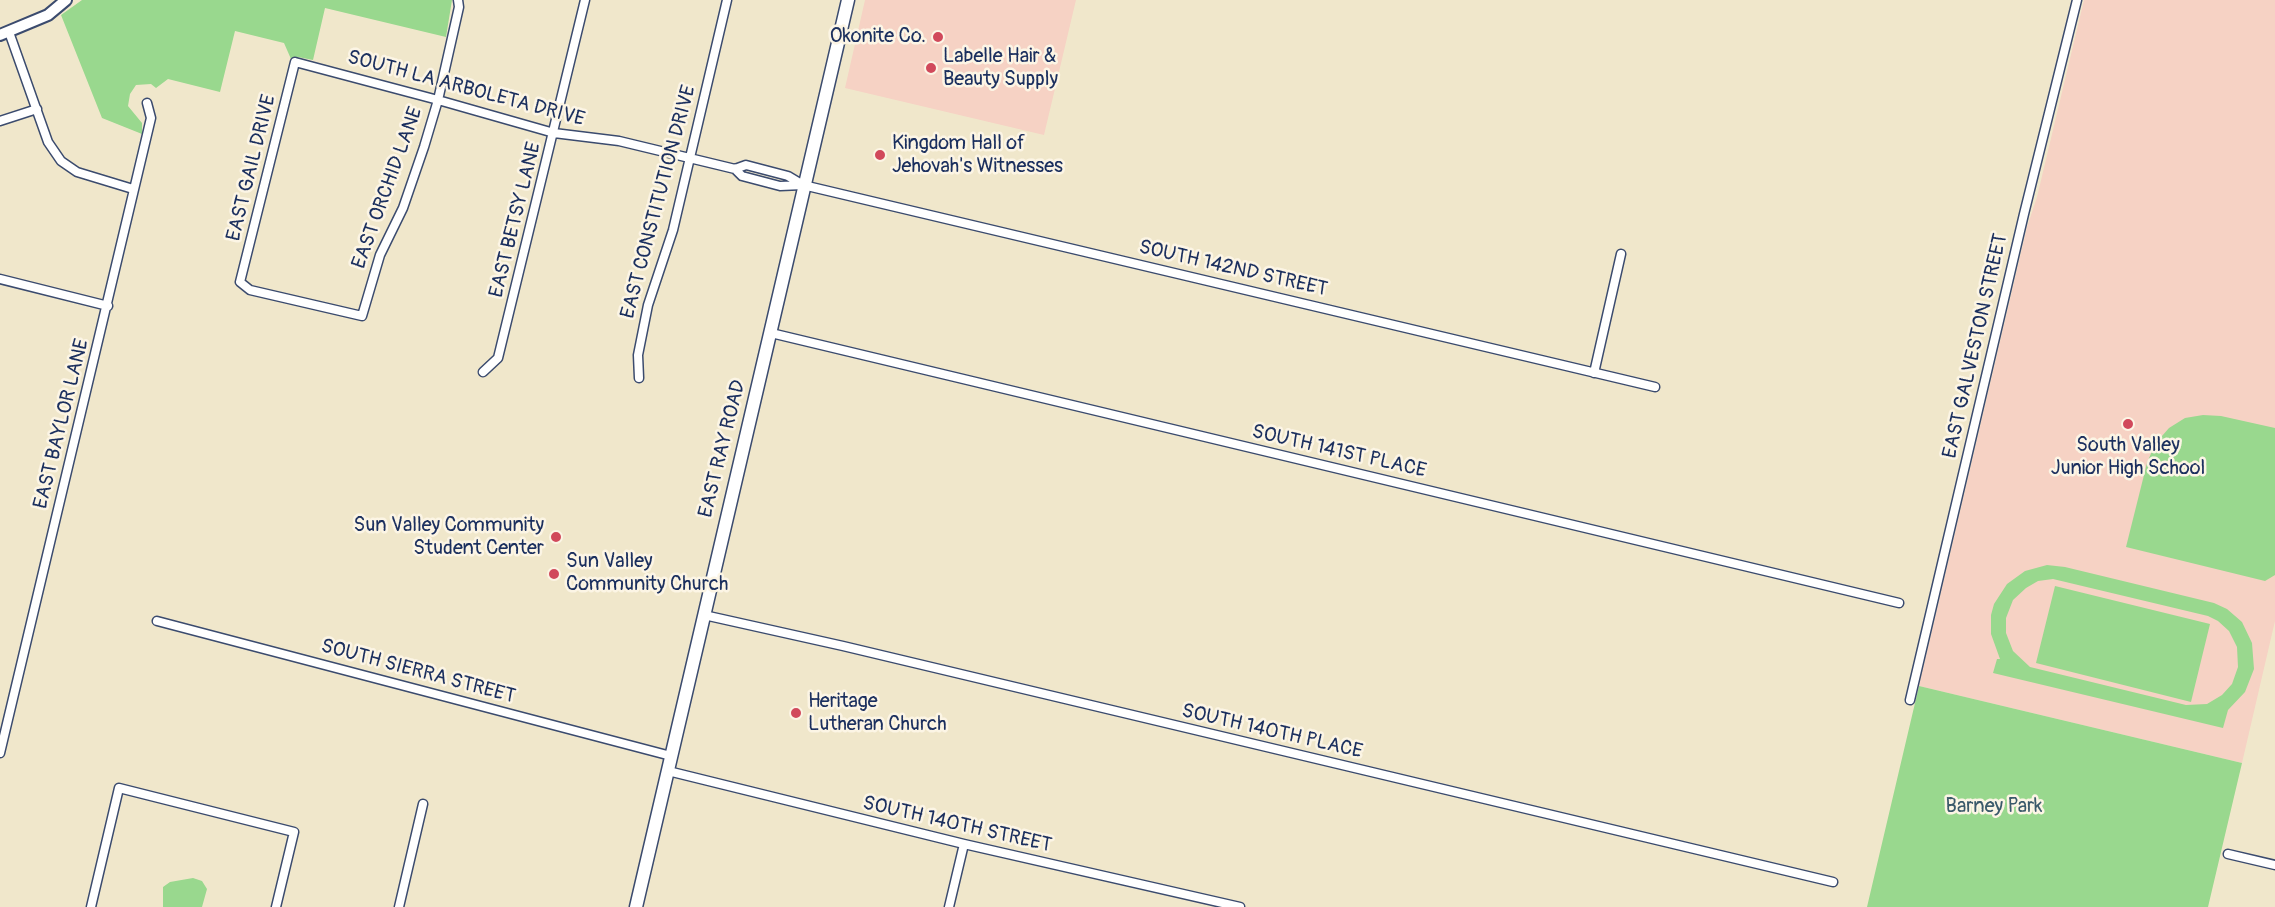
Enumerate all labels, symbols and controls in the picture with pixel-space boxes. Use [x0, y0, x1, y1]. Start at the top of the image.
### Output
place label: Okonite Co. [830, 25, 926, 49]
marker: Okonite Co. [931, 30, 945, 44]
place label: Labelle Hair & Beauty Supply [943, 45, 1058, 92]
street label: SOUTH LA ARBOLETA DRIVE [345, 46, 587, 132]
marker: Labelle Hair & Beauty Supply [924, 61, 938, 75]
street label: EAST CONSTITUTION DRIVE [616, 83, 702, 321]
street label: EAST GAIL DRIVE [222, 92, 282, 244]
street label: EAST ORCHID LANE [348, 104, 428, 272]
place label: Kingdom Hall of Jehovah's Witnesses [892, 132, 1063, 179]
street label: EAST BETSY LANE [485, 140, 547, 300]
marker: Kingdom Hall of Jehovah's Witnesses [873, 148, 887, 162]
street label: EAST GALVESTON STREET [1938, 231, 2014, 461]
street label: SOUTH 142ND STREET [1136, 236, 1330, 302]
street label: EAST BAYLOR LANE [29, 336, 95, 512]
street label: EAST RAY ROAD [694, 378, 752, 520]
marker: South Valley Junior High School [2121, 417, 2135, 431]
street label: SOUTH 141ST PLACE [1250, 420, 1428, 484]
place label: South Valley Junior High School [2051, 434, 2205, 481]
place label: Sun Valley Community Student Center [354, 514, 544, 561]
marker: Sun Valley Community Student Center [549, 530, 563, 544]
place label: Sun Valley Community Church [566, 550, 728, 597]
marker: Sun Valley Community Church [547, 567, 561, 581]
street label: SOUTH SIERRA STREET [318, 635, 518, 709]
place label: Heritage Lutheran Church [808, 690, 947, 737]
street label: SOUTH 140TH PLACE [1179, 700, 1365, 764]
marker: Heritage Lutheran Church [789, 706, 803, 720]
street label: SOUTH 140TH STREET [860, 792, 1054, 858]
park label: Barney Park [1946, 795, 2042, 819]

